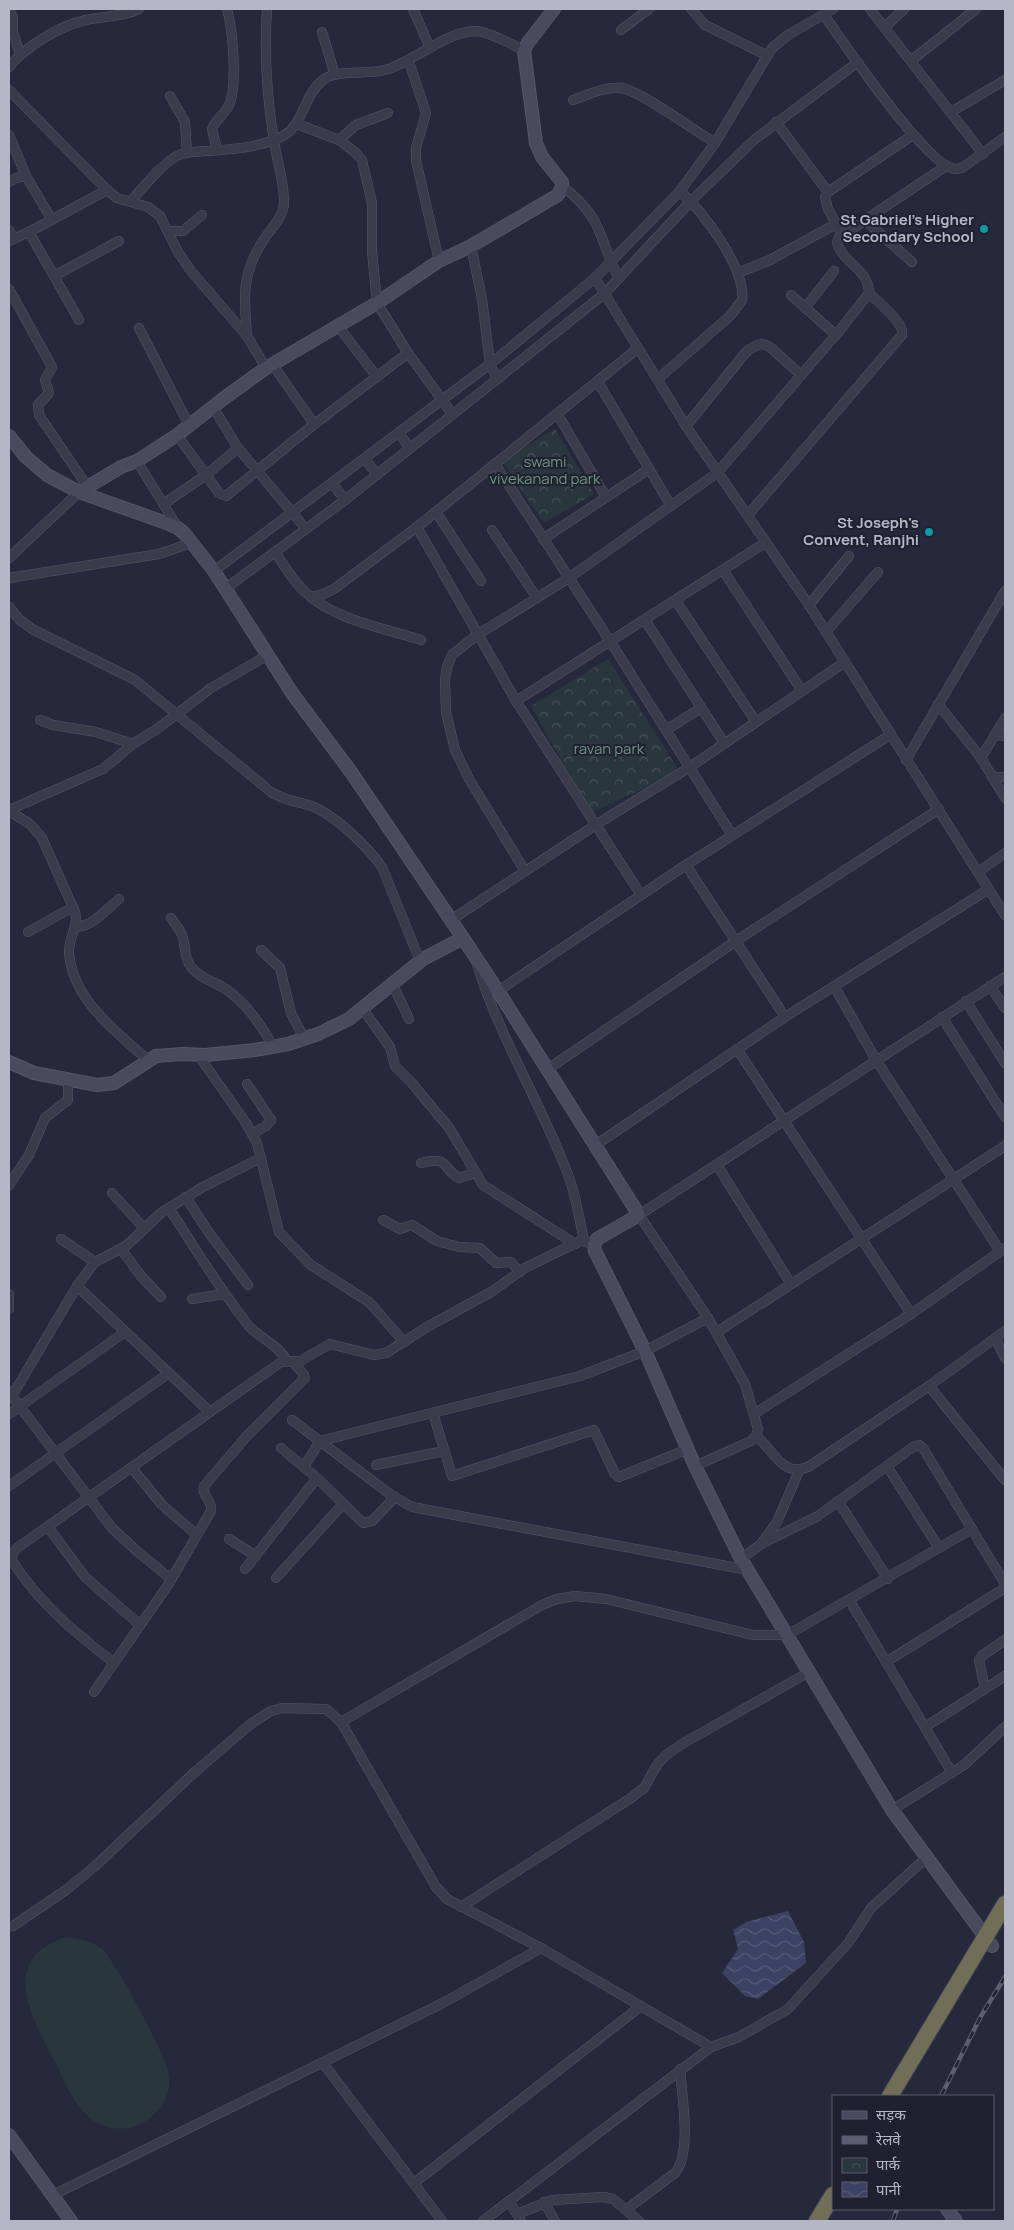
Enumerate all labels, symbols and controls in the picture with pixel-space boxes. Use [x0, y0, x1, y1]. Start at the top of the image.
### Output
place label: St Gabriel's Higher Secondary School [840, 209, 974, 247]
marker: St Gabriel's Higher Secondary School [978, 223, 990, 235]
park label: swami vivekanand park [489, 451, 601, 489]
place label: St Joseph's Convent, Ranjhi [803, 512, 919, 550]
marker: St Joseph's Convent, Ranjhi [923, 526, 935, 538]
park label: ravan park [574, 738, 645, 759]
legend [832, 2095, 994, 2210]
text: सड़क [876, 2104, 906, 2125]
text: रेलवे [875, 2129, 901, 2150]
text: पार्क [876, 2154, 900, 2175]
text: पानी [876, 2179, 902, 2200]

